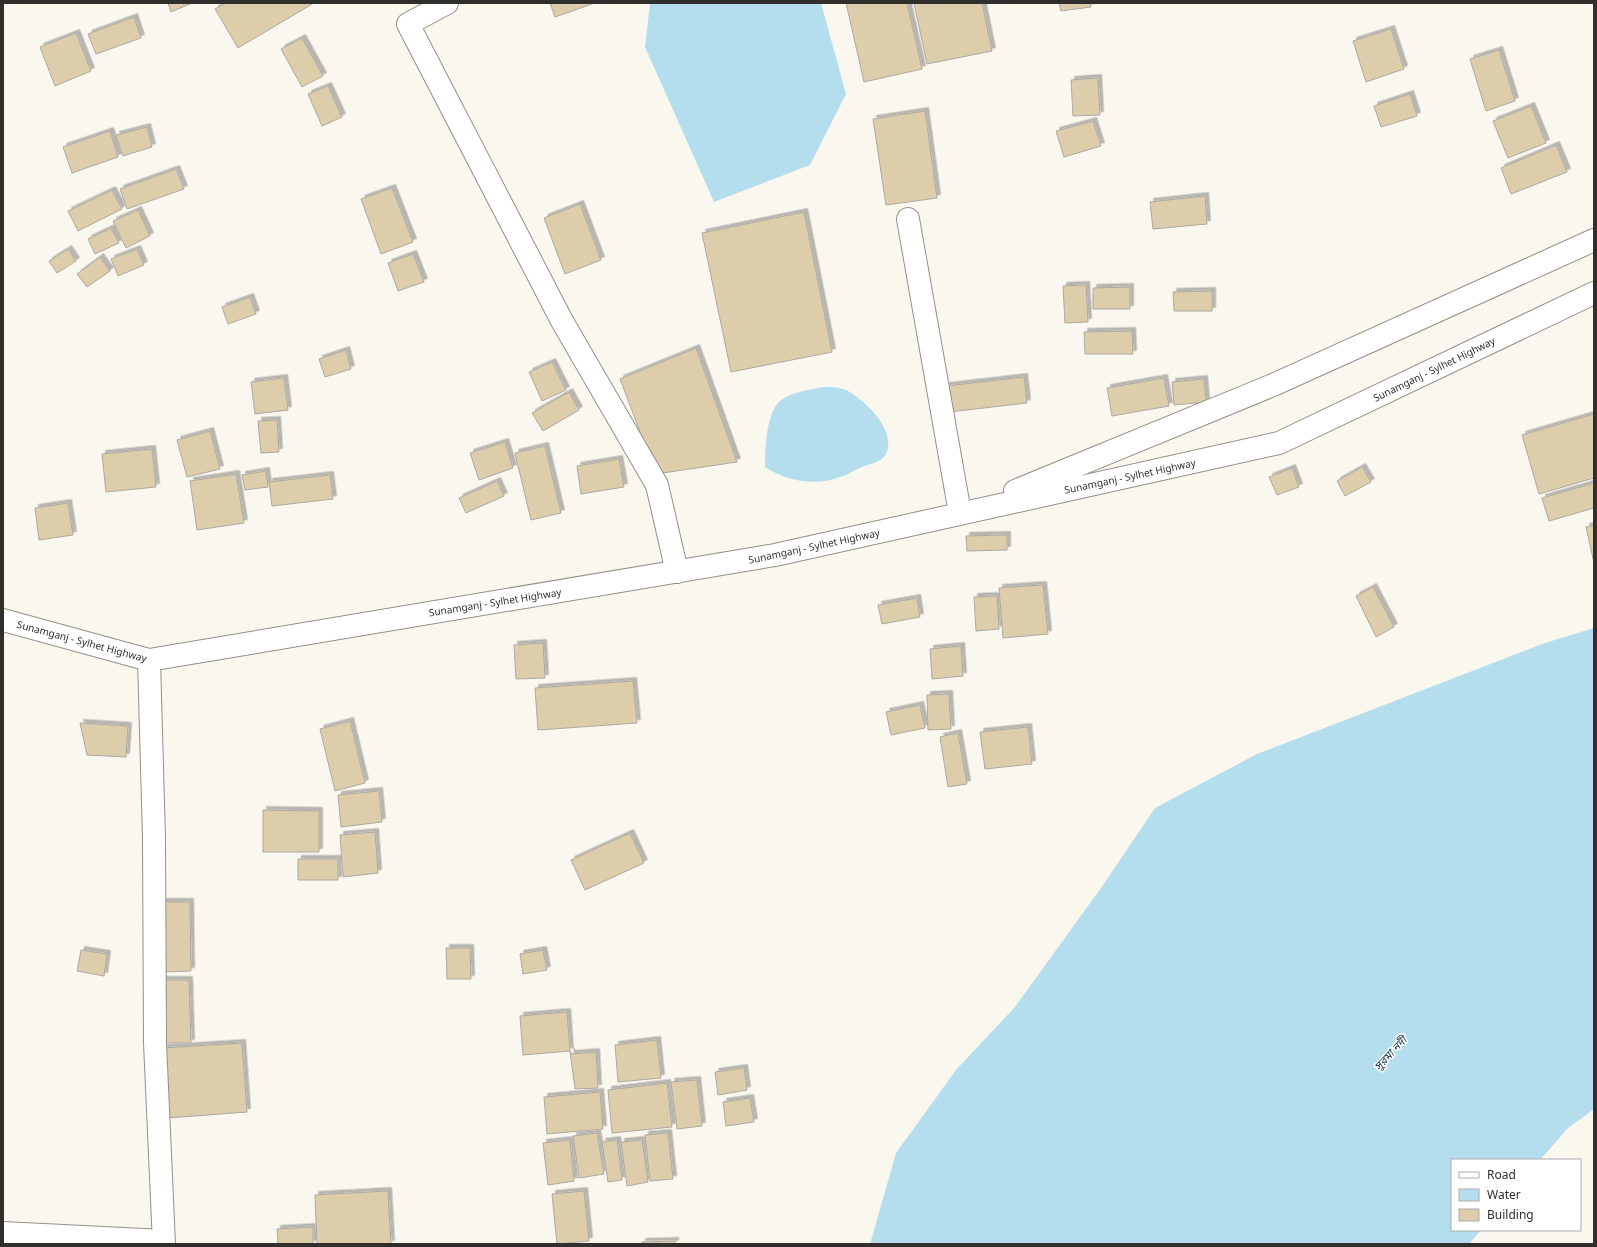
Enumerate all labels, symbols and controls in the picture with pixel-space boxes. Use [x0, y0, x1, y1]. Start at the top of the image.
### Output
street label: Sunamganj - Sylhet Highway [1371, 333, 1498, 405]
street label: Sunamganj - Sylhet Highway [1063, 455, 1198, 497]
street label: Sunamganj - Sylhet Highway [747, 525, 882, 567]
street label: Sunamganj - Sylhet Highway [428, 584, 563, 619]
street label: Sunamganj - Sylhet Highway [16, 617, 149, 665]
water label: সুরমা নদী [1370, 1031, 1411, 1073]
legend [1451, 1159, 1581, 1231]
text: Road [1487, 1166, 1516, 1183]
text: Water [1487, 1186, 1521, 1203]
text: Building [1487, 1206, 1534, 1223]

